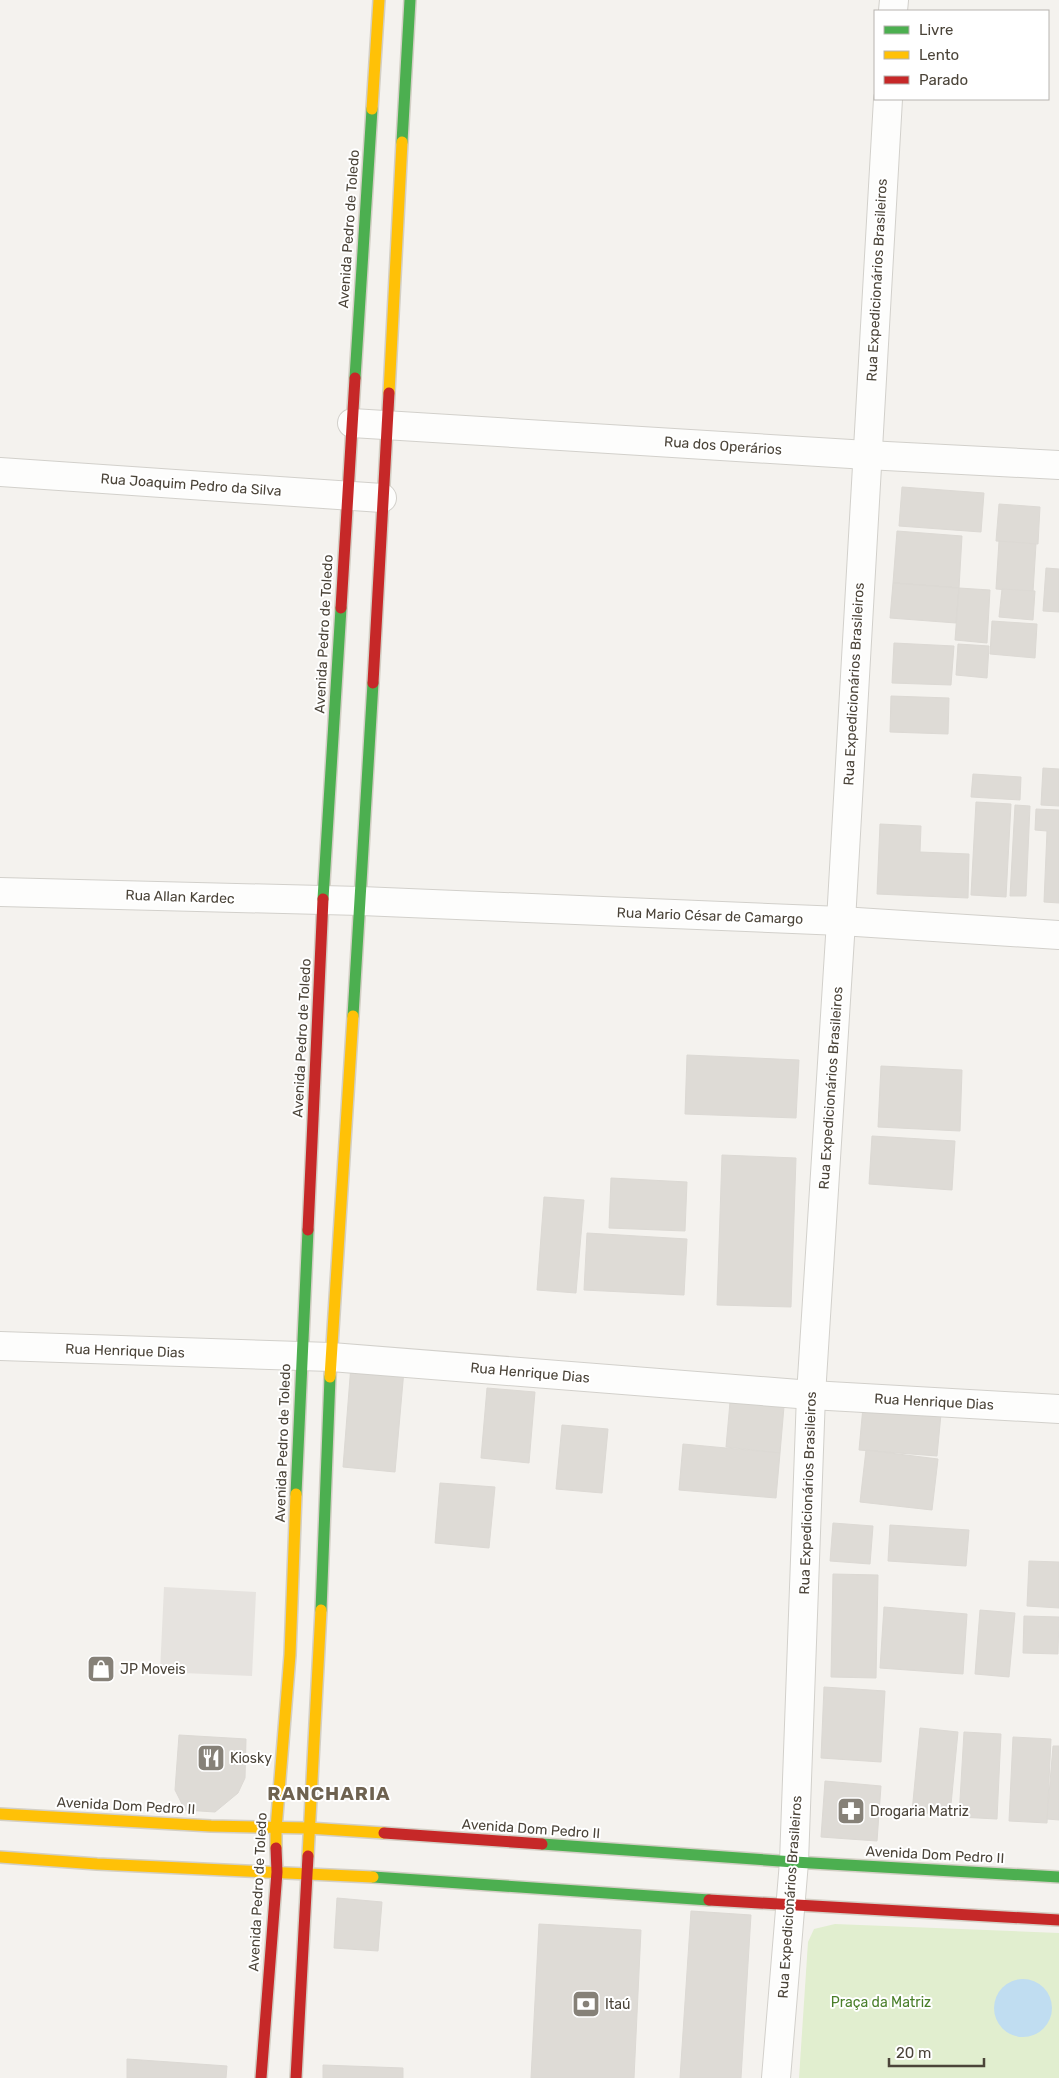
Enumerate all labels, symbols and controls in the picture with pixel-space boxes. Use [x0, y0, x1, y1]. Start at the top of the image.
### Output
legend [874, 10, 1049, 100]
text: Livre [919, 21, 953, 39]
text: Lento [919, 46, 959, 64]
text: Parado [919, 71, 968, 89]
street label: Avenida Pedro de Toledo [335, 149, 363, 309]
street label: Rua Expedicionários Brasileiros [863, 178, 891, 382]
street label: Rua dos Operários [663, 433, 783, 459]
street label: Rua Joaquim Pedro da Silva [100, 470, 282, 500]
street label: Avenida Pedro de Toledo [311, 554, 337, 714]
street label: Rua Expedicionários Brasileiros [840, 582, 868, 786]
street label: Rua Allan Kardec [125, 887, 235, 907]
street label: Rua Mario César de Camargo [616, 904, 804, 928]
street label: Avenida Pedro de Toledo [289, 958, 315, 1118]
street label: Rua Expedicionários Brasileiros [815, 986, 847, 1190]
street label: Rua Henrique Dias [65, 1340, 185, 1362]
street label: Rua Henrique Dias [470, 1359, 590, 1387]
street label: Avenida Pedro de Toledo [272, 1363, 294, 1523]
street label: Rua Henrique Dias [874, 1390, 994, 1414]
street label: Rua Expedicionários Brasileiros [796, 1391, 820, 1595]
shop icon: JP Moveis [86, 1654, 116, 1684]
place label: JP Moveis [120, 1661, 186, 1678]
restaurant icon: Kiosky [196, 1743, 226, 1773]
place label: Kiosky [230, 1750, 272, 1767]
district label: RANCHARIA [267, 1782, 391, 1805]
street label: Avenida Dom Pedro II [56, 1794, 196, 1818]
street label: Rua Expedicionários Brasileiros [774, 1795, 806, 1999]
pharmacy icon: Drogaria Matriz [836, 1796, 866, 1826]
place label: Drogaria Matriz [870, 1803, 969, 1820]
street label: Avenida Pedro de Toledo [245, 1812, 271, 1972]
street label: Avenida Dom Pedro II [461, 1816, 601, 1842]
street label: Avenida Dom Pedro II [865, 1843, 1005, 1867]
bank icon: Itaú [571, 1989, 601, 2019]
park label: Praça da Matriz [831, 1994, 931, 2011]
place label: Itaú [605, 1996, 630, 2013]
scale bar [889, 2036, 984, 2068]
text: 20 m [896, 2044, 931, 2062]

